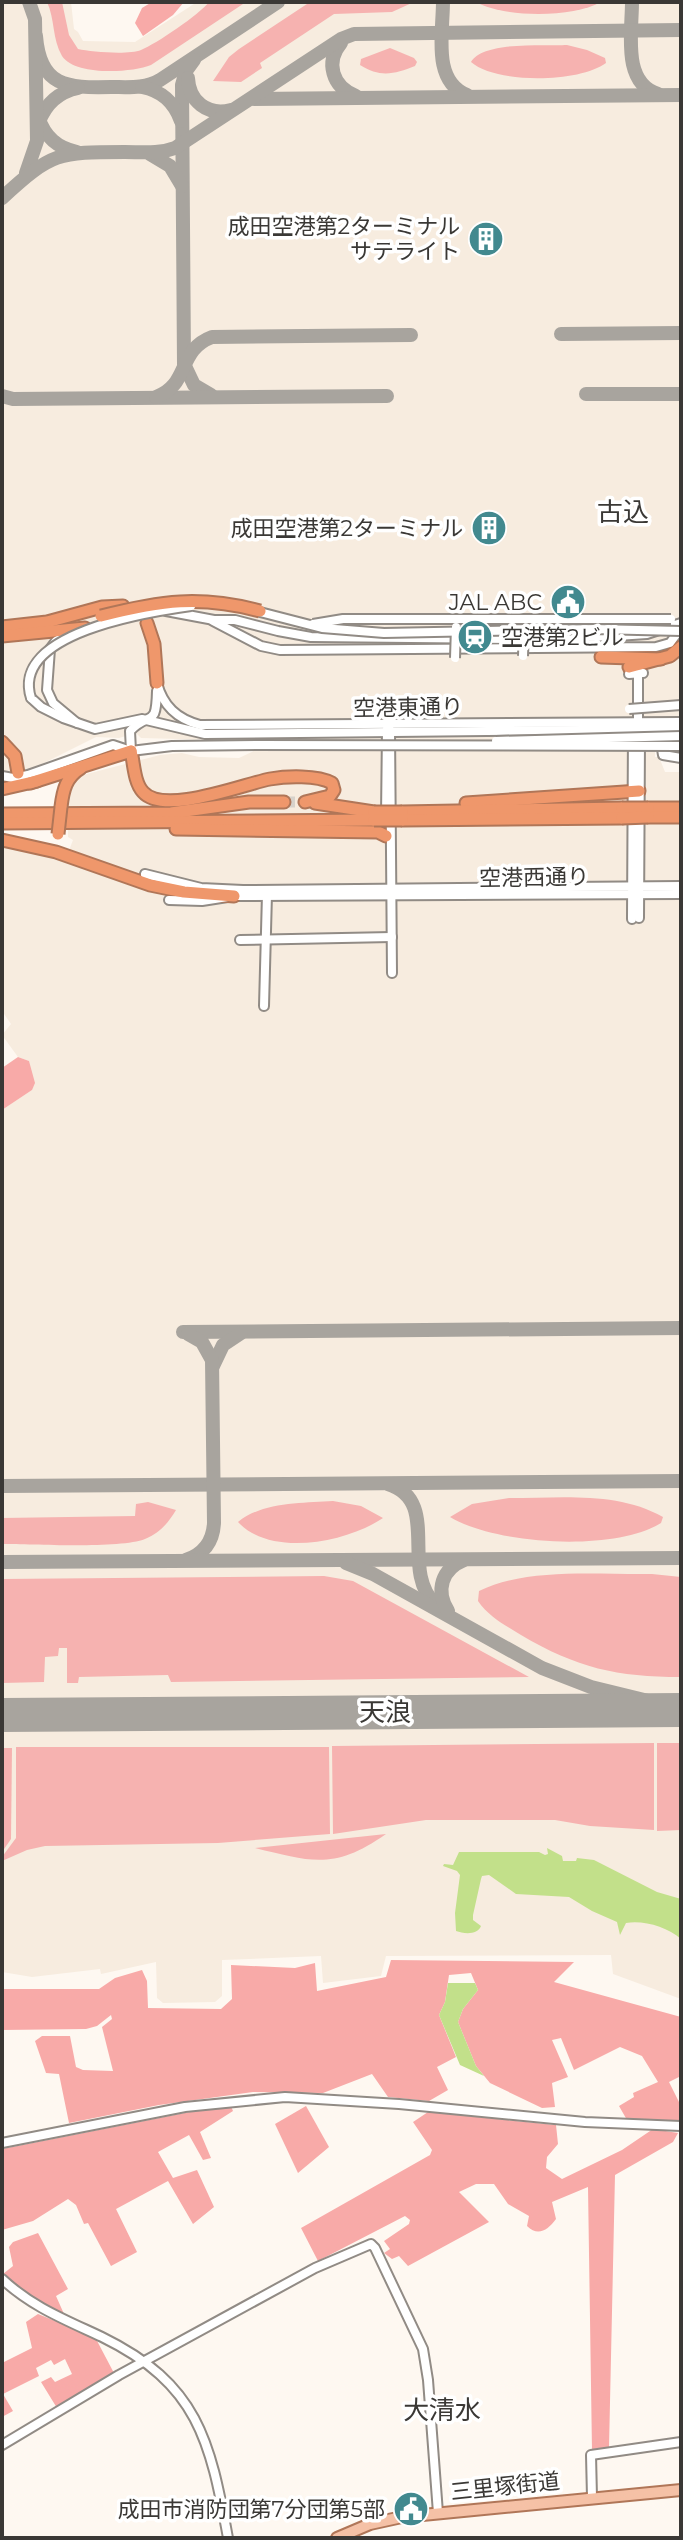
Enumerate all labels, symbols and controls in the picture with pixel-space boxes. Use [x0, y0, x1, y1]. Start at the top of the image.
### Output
place label: 成田空港第2ターミナル サテライト [228, 213, 460, 265]
building icon: 成田空港第2ターミナル サテライト [467, 220, 505, 258]
district label: 古込 [597, 496, 649, 528]
building icon: 成田空港第2ターミナル [470, 509, 508, 547]
place label: 成田空港第2ターミナル [231, 515, 463, 542]
public building icon: JAL ABC [549, 583, 587, 621]
place label: JAL ABC [448, 589, 542, 616]
station icon: 空港第2ビル [456, 618, 494, 656]
place label: 空港第2ビル [501, 624, 624, 651]
street label: 空港東通り [353, 693, 463, 722]
street label: 空港西通り [479, 863, 589, 892]
district label: 天浪 [359, 1696, 411, 1728]
district label: 大清水 [403, 2394, 481, 2426]
street label: 三里塚街道 [449, 2467, 561, 2506]
public building icon: 成田市消防団第7分団第5部 [392, 2490, 430, 2528]
place label: 成田市消防団第7分団第5部 [118, 2496, 385, 2523]

